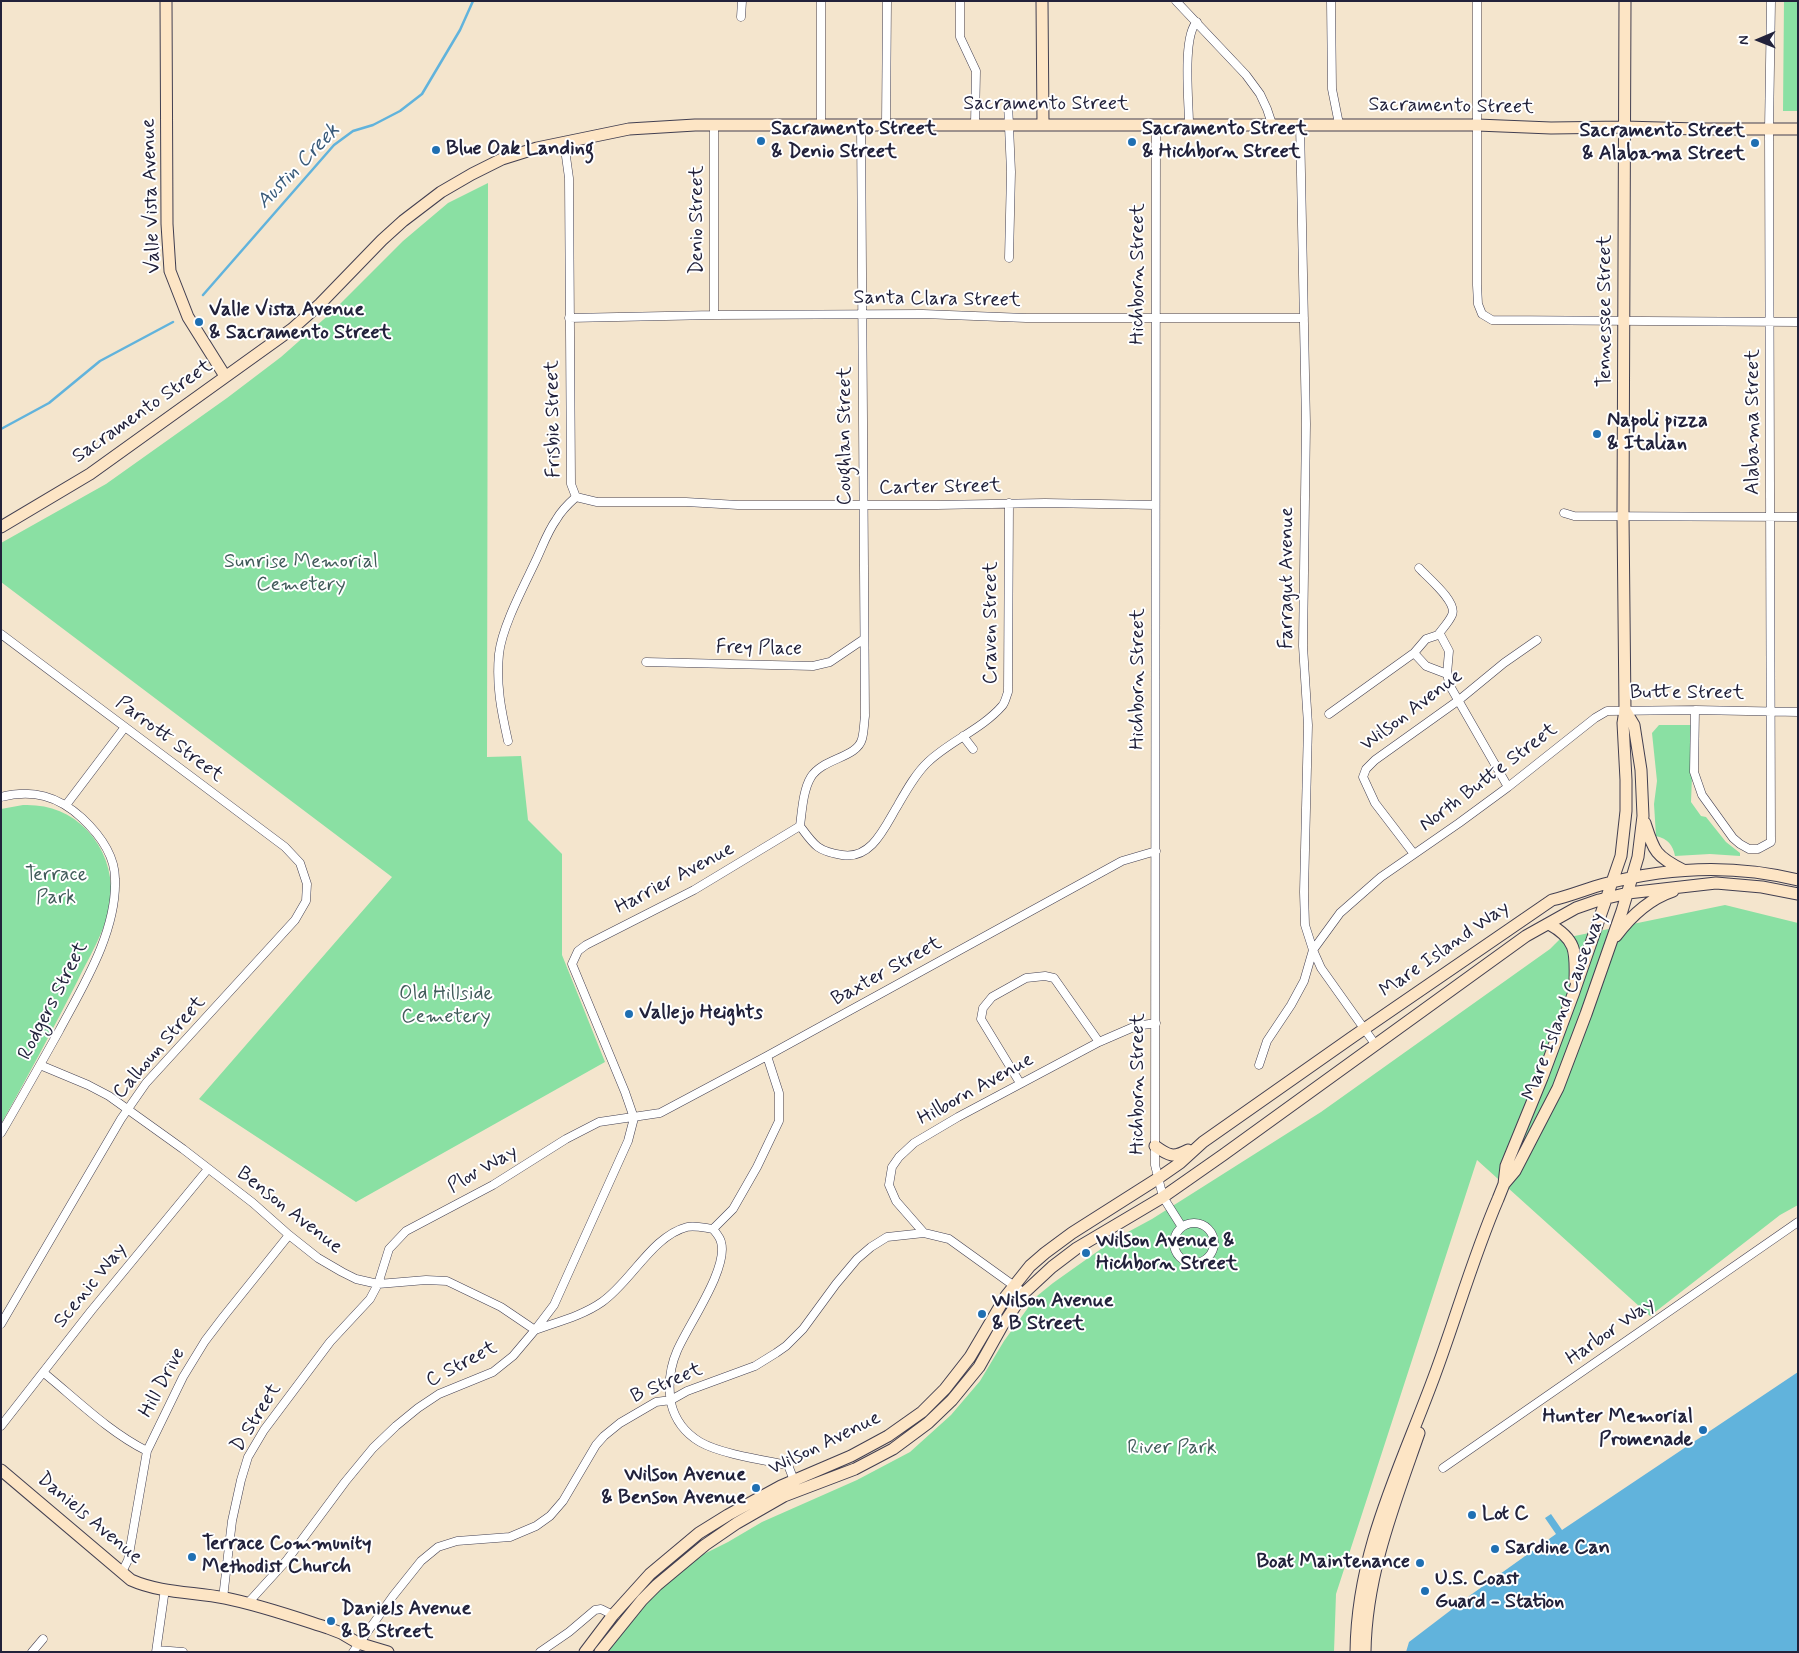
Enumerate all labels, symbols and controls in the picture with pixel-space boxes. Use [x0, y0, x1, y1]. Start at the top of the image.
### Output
north arrow [1734, 15, 1784, 65]
text: N [1735, 35, 1753, 45]
street label: Sacramento Street [963, 93, 1129, 117]
street label: Sacramento Street [1368, 94, 1534, 120]
street label: Valle Vista Avenue [137, 118, 167, 274]
place label: Sacramento Street & Denio Street [771, 118, 937, 165]
place label: Sacramento Street & Hichborn Street [1142, 118, 1308, 165]
water label: Austin Creek [252, 119, 346, 215]
place label: Sacramento Street & Alabama Street [1579, 120, 1745, 167]
marker: Sacramento Street & Denio Street [755, 135, 767, 147]
marker: Sacramento Street & Hichborn Street [1126, 136, 1138, 148]
marker: Sacramento Street & Alabama Street [1749, 137, 1761, 149]
place label: Blue Oak Landing [446, 138, 594, 162]
marker: Blue Oak Landing [430, 144, 442, 156]
street label: Denio Street [686, 166, 710, 274]
street label: Hichborn Street [1127, 203, 1151, 345]
street label: Tennessee Street [1594, 235, 1618, 387]
street label: Santa Clara Street [853, 287, 1021, 313]
place label: Valle Vista Avenue & Sacramento Street [209, 299, 391, 346]
marker: Valle Vista Avenue & Sacramento Street [193, 316, 205, 328]
street label: Alabama Street [1742, 349, 1766, 495]
street label: Sacramento Street [68, 355, 218, 469]
street label: Frisbie Street [541, 360, 567, 478]
street label: Coughlan Street [834, 367, 858, 505]
place label: Napoli pizza & Italian [1607, 410, 1708, 457]
marker: Napoli pizza & Italian [1591, 428, 1603, 440]
street label: Carter Street [879, 475, 1001, 501]
street label: Farragut Avenue [1276, 507, 1300, 649]
park label: Sunrise Memorial Cemetery [224, 551, 378, 598]
street label: Craven Street [980, 562, 1004, 684]
street label: Hichborn Street [1127, 608, 1151, 750]
street label: Frey Place [716, 636, 802, 662]
street label: Wilson Avenue [1356, 665, 1468, 757]
street label: Butte Street [1630, 682, 1744, 706]
street label: Parrott Street [110, 692, 228, 788]
street label: North Butte Street [1415, 718, 1563, 838]
street label: Harrier Avenue [611, 838, 739, 920]
park label: Terrace Park [25, 864, 87, 911]
street label: Mare Island Way [1376, 896, 1514, 1004]
street label: Mare Island Causeway [1518, 910, 1612, 1104]
street label: Baxter Street [828, 932, 946, 1012]
street label: Rodgers Street [14, 938, 94, 1064]
park label: Old Hillside Cemetery [399, 983, 493, 1030]
street label: Calhoun Street [109, 991, 211, 1105]
place label: Vallejo Heights [639, 1002, 763, 1026]
marker: Vallejo Heights [623, 1008, 635, 1020]
street label: Hichborn Street [1127, 1013, 1151, 1155]
street label: Hilborn Avenue [914, 1048, 1038, 1132]
street label: Plov Way [444, 1140, 522, 1200]
street label: Benson Avenue [231, 1162, 347, 1260]
place label: Wilson Avenue & Hichborn Street [1096, 1230, 1238, 1277]
street label: Scenic Way [49, 1239, 133, 1333]
marker: Wilson Avenue & Hichborn Street [1080, 1247, 1092, 1259]
place label: Wilson Avenue & B Street [992, 1290, 1114, 1337]
street label: Harbor Way [1562, 1293, 1660, 1371]
marker: Wilson Avenue & B Street [976, 1308, 988, 1320]
street label: C Street [422, 1336, 502, 1394]
street label: Hill Drive [135, 1344, 191, 1422]
street label: B Street [628, 1358, 706, 1410]
street label: D Street [227, 1379, 287, 1457]
place label: Hunter Memorial Promenade [1543, 1406, 1693, 1453]
street label: Wilson Avenue [765, 1407, 885, 1481]
marker: Hunter Memorial Promenade [1697, 1424, 1709, 1436]
park label: River Park [1127, 1437, 1217, 1461]
place label: Wilson Avenue & Benson Avenue [601, 1464, 746, 1511]
street label: Daniels Avenue [31, 1468, 147, 1570]
marker: Wilson Avenue & Benson Avenue [750, 1482, 762, 1494]
place label: Lot C [1482, 1503, 1529, 1527]
marker: Lot C [1466, 1509, 1478, 1521]
place label: Terrace Community Methodist Church [202, 1533, 371, 1580]
place label: Sardine Can [1505, 1537, 1610, 1561]
marker: Sardine Can [1489, 1543, 1501, 1555]
marker: Terrace Community Methodist Church [186, 1551, 198, 1563]
place label: Boat Maintenance [1256, 1551, 1410, 1575]
marker: Boat Maintenance [1414, 1557, 1426, 1569]
place label: U.S. Coast Guard - Station [1435, 1568, 1564, 1615]
marker: U.S. Coast Guard - Station [1419, 1585, 1431, 1597]
place label: Daniels Avenue & B Street [341, 1598, 471, 1645]
marker: Daniels Avenue & B Street [325, 1615, 337, 1627]

